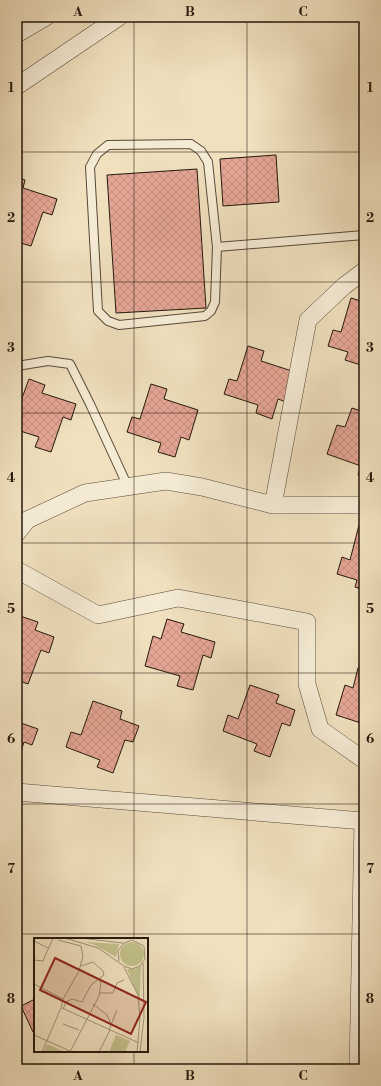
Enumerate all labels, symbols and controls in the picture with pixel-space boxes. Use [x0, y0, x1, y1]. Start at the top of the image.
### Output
text: A [72, 4, 83, 20]
text: B [185, 4, 195, 20]
text: C [298, 4, 308, 20]
text: 1 [8, 80, 15, 96]
text: 1 [367, 80, 374, 96]
text: 2 [7, 210, 15, 226]
text: 2 [366, 210, 374, 226]
text: 3 [7, 340, 15, 356]
text: 3 [366, 340, 374, 356]
text: 4 [7, 470, 16, 486]
text: 4 [366, 470, 375, 486]
text: 5 [7, 601, 15, 617]
text: 5 [366, 601, 374, 617]
text: 6 [7, 731, 15, 747]
text: 6 [366, 731, 374, 747]
text: 7 [7, 861, 15, 877]
text: 7 [366, 861, 374, 877]
inset map [34, 938, 148, 1052]
text: 8 [7, 991, 15, 1007]
text: 8 [366, 991, 374, 1007]
text: A [72, 1068, 83, 1084]
text: B [185, 1068, 195, 1084]
text: C [298, 1068, 308, 1084]

